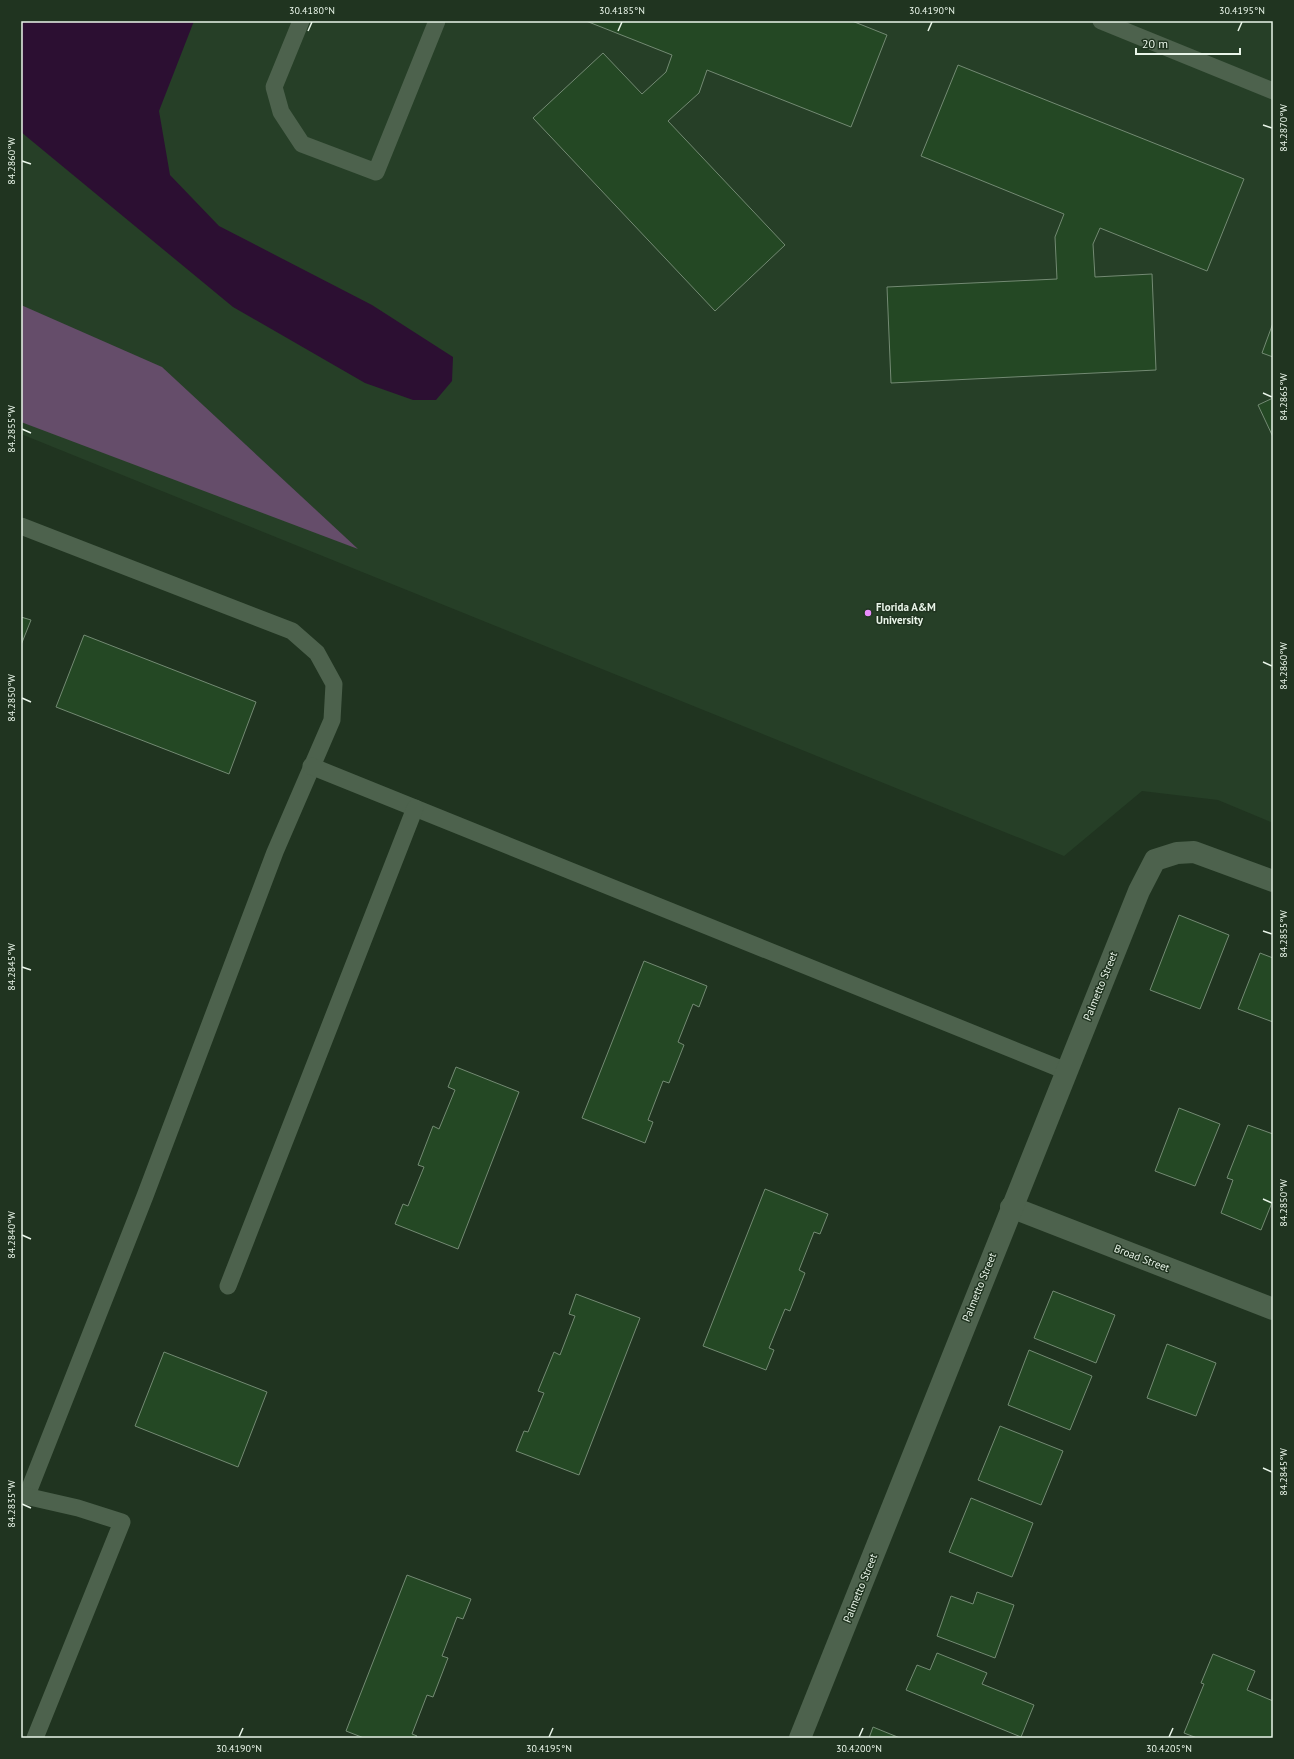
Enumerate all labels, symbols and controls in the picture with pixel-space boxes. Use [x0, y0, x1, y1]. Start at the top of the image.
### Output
text: 30.4180°N [289, 4, 335, 17]
text: 30.4185°N [599, 4, 645, 17]
text: 30.4190°N [909, 4, 955, 17]
text: 30.4195°N [1219, 4, 1265, 17]
scale bar [1136, 30, 1240, 56]
text: 20 m [1142, 36, 1168, 51]
text: 84.2870°W [1277, 104, 1290, 152]
text: 84.2860°W [5, 137, 18, 185]
text: 84.2865°W [1277, 373, 1290, 421]
text: 84.2855°W [5, 405, 18, 453]
place label: Florida A&M University [876, 600, 936, 627]
marker: Florida A&M University [863, 608, 873, 618]
text: 84.2860°W [1277, 642, 1290, 690]
text: 84.2850°W [5, 674, 18, 722]
text: 84.2855°W [1277, 910, 1290, 958]
text: 84.2845°W [5, 943, 18, 991]
street label: Palmetto Street [1080, 949, 1120, 1023]
text: 84.2850°W [1277, 1179, 1290, 1227]
text: 84.2840°W [5, 1211, 18, 1259]
street label: Broad Street [1112, 1241, 1172, 1275]
street label: Palmetto Street [959, 1250, 999, 1324]
text: 84.2845°W [1277, 1448, 1290, 1496]
text: 84.2835°W [5, 1480, 18, 1528]
street label: Palmetto Street [840, 1551, 880, 1625]
text: 30.4190°N [216, 1742, 262, 1755]
text: 30.4195°N [526, 1742, 572, 1755]
text: 30.4200°N [836, 1742, 882, 1755]
text: 30.4205°N [1146, 1742, 1192, 1755]

